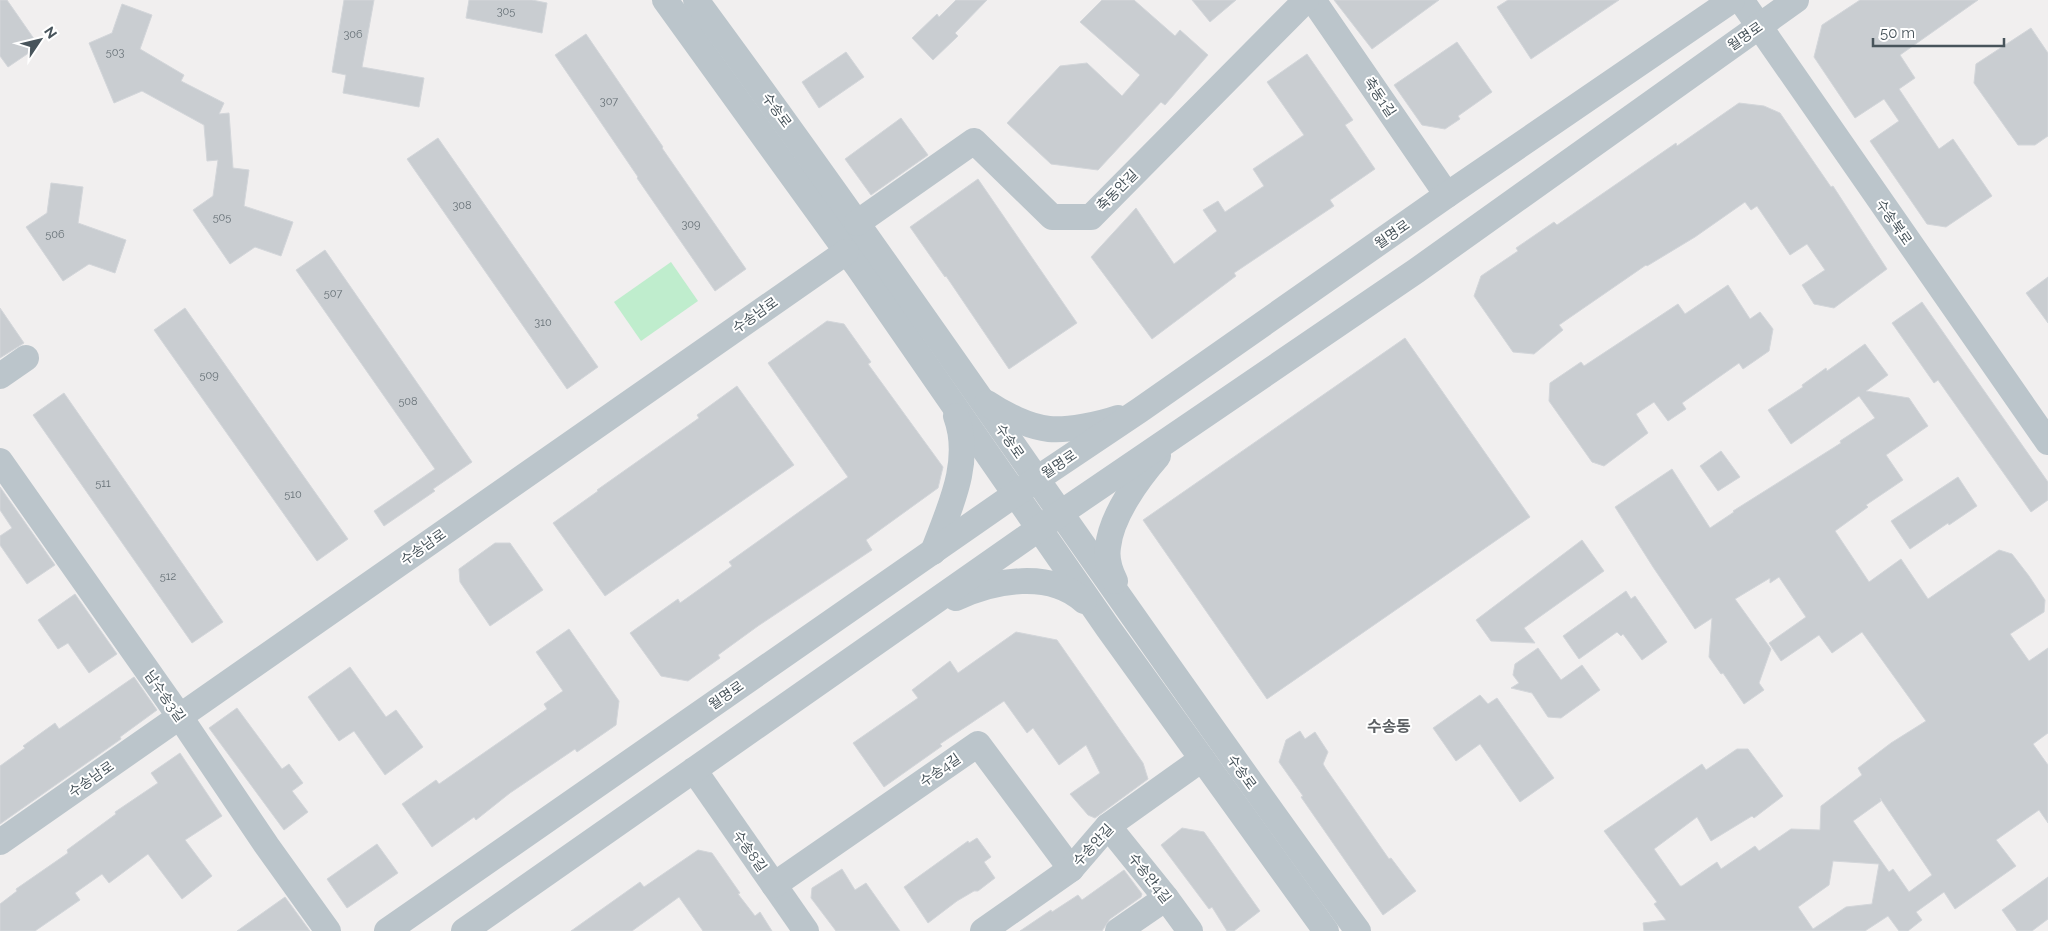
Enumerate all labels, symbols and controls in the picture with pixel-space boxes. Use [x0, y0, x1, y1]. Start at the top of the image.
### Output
house number: 305 [497, 5, 515, 18]
north arrow [15, 15, 65, 65]
scale bar [1873, 15, 2004, 47]
street label: 월명로 [1725, 18, 1766, 54]
text: N [41, 24, 60, 42]
text: 50 m [1880, 24, 1915, 42]
house number: 306 [343, 28, 363, 41]
house number: 503 [106, 46, 124, 59]
street label: 축동1길 [1361, 74, 1399, 120]
street label: 수송로 [759, 90, 795, 130]
house number: 307 [600, 95, 618, 108]
street label: 축동안길 [1093, 166, 1141, 214]
street label: 수송북로 [1873, 196, 1915, 248]
house number: 308 [452, 199, 472, 212]
house number: 505 [213, 211, 231, 224]
street label: 월명로 [1372, 216, 1413, 252]
house number: 309 [681, 218, 701, 231]
house number: 506 [45, 228, 65, 241]
house number: 507 [324, 287, 342, 300]
street label: 수송남로 [729, 294, 781, 336]
house number: 310 [534, 316, 552, 329]
house number: 509 [199, 369, 219, 382]
house number: 508 [398, 395, 418, 408]
street label: 수송로 [992, 421, 1028, 462]
street label: 월명로 [1039, 446, 1080, 481]
house number: 511 [95, 477, 111, 490]
house number: 510 [284, 488, 302, 501]
street label: 수송남로 [397, 526, 449, 568]
house number: 512 [160, 570, 176, 583]
street label: 남수송3길 [142, 667, 188, 725]
street label: 월명로 [706, 677, 747, 713]
district label: 수송동 [1367, 717, 1411, 736]
street label: 수송4길 [916, 750, 964, 790]
street label: 수송로 [1224, 752, 1260, 792]
street label: 수송남로 [65, 758, 117, 800]
street label: 수송안길 [1070, 821, 1116, 869]
street label: 수송8길 [730, 827, 770, 875]
street label: 수송안4길 [1125, 850, 1175, 906]

